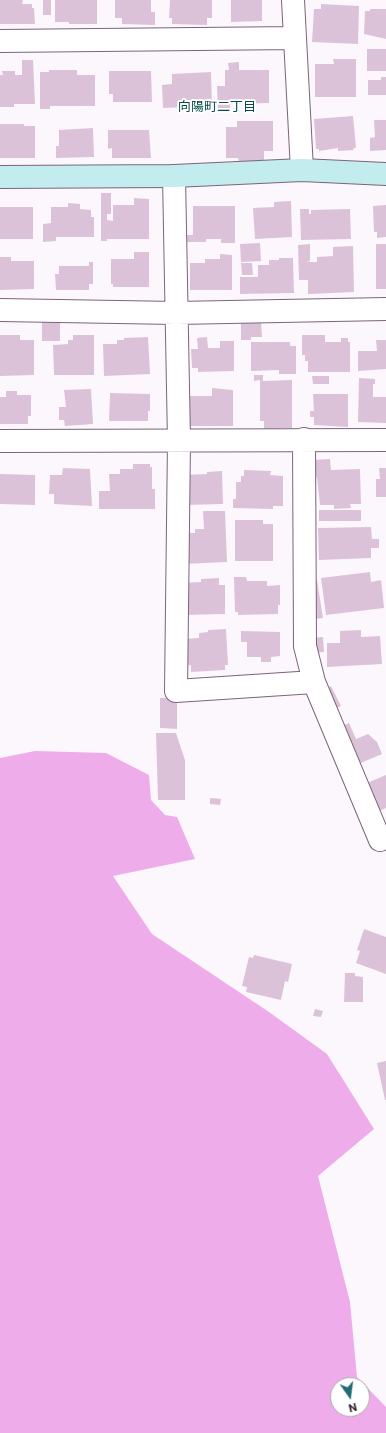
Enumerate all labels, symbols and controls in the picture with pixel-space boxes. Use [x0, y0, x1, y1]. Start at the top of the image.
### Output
district label: 向陽町二丁目 [178, 99, 256, 115]
north arrow [330, 1377, 370, 1417]
text: N [347, 1401, 358, 1415]

